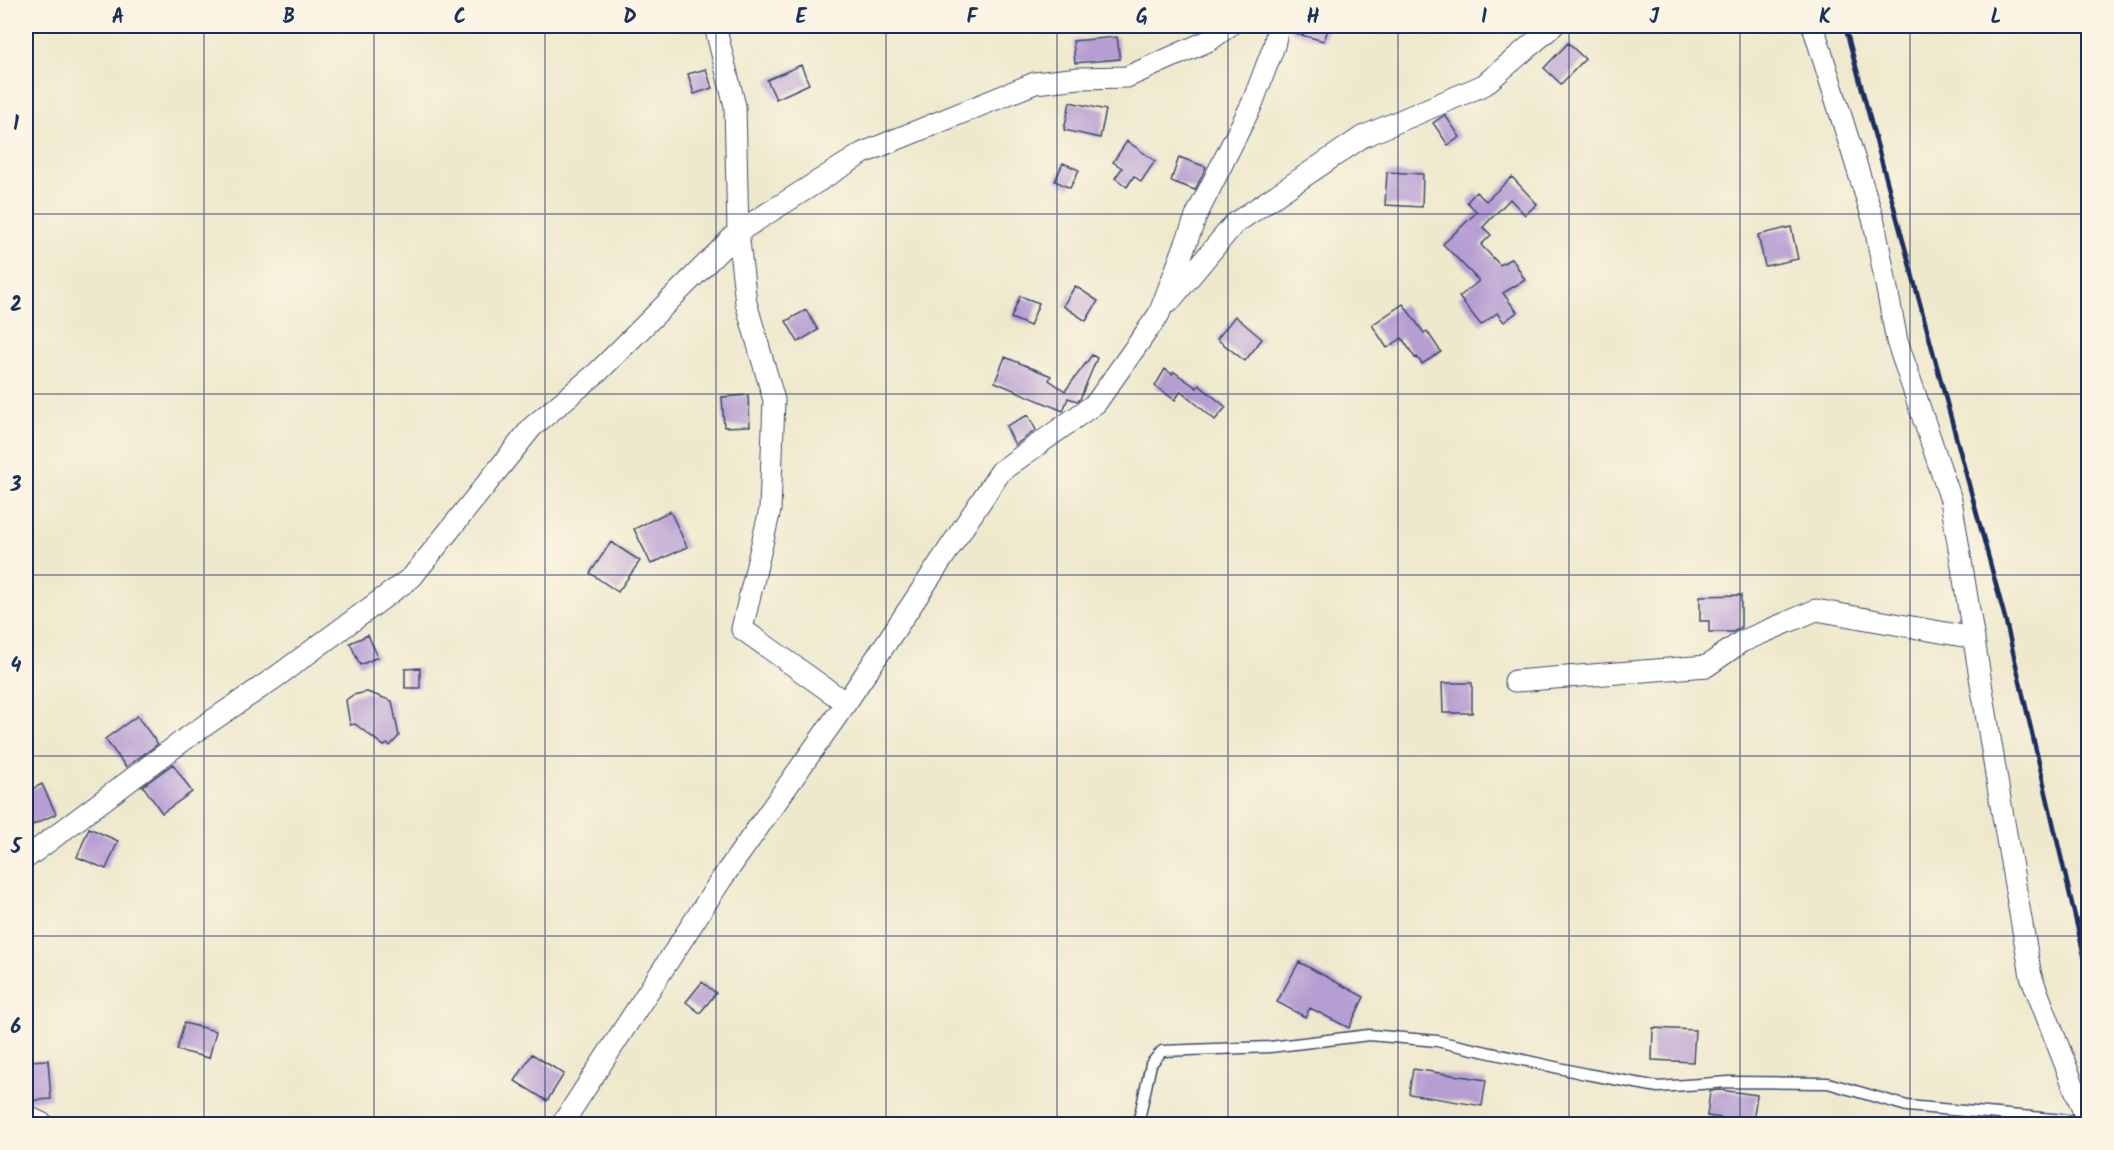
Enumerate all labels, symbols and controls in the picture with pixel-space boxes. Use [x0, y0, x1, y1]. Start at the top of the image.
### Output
text: A [112, 2, 124, 34]
text: B [283, 2, 295, 34]
text: C [454, 2, 466, 34]
text: D [623, 2, 637, 34]
text: E [795, 2, 807, 34]
text: F [967, 2, 979, 34]
text: G [1136, 2, 1148, 34]
text: H [1306, 2, 1320, 34]
text: I [1481, 2, 1487, 34]
text: J [1649, 2, 1660, 34]
text: K [1819, 2, 1831, 34]
text: L [1991, 2, 2001, 34]
text: 1 [13, 109, 19, 141]
text: 2 [10, 290, 22, 322]
text: 3 [10, 470, 22, 502]
text: 4 [11, 651, 22, 683]
text: 5 [10, 832, 23, 864]
text: 6 [11, 1012, 22, 1044]

